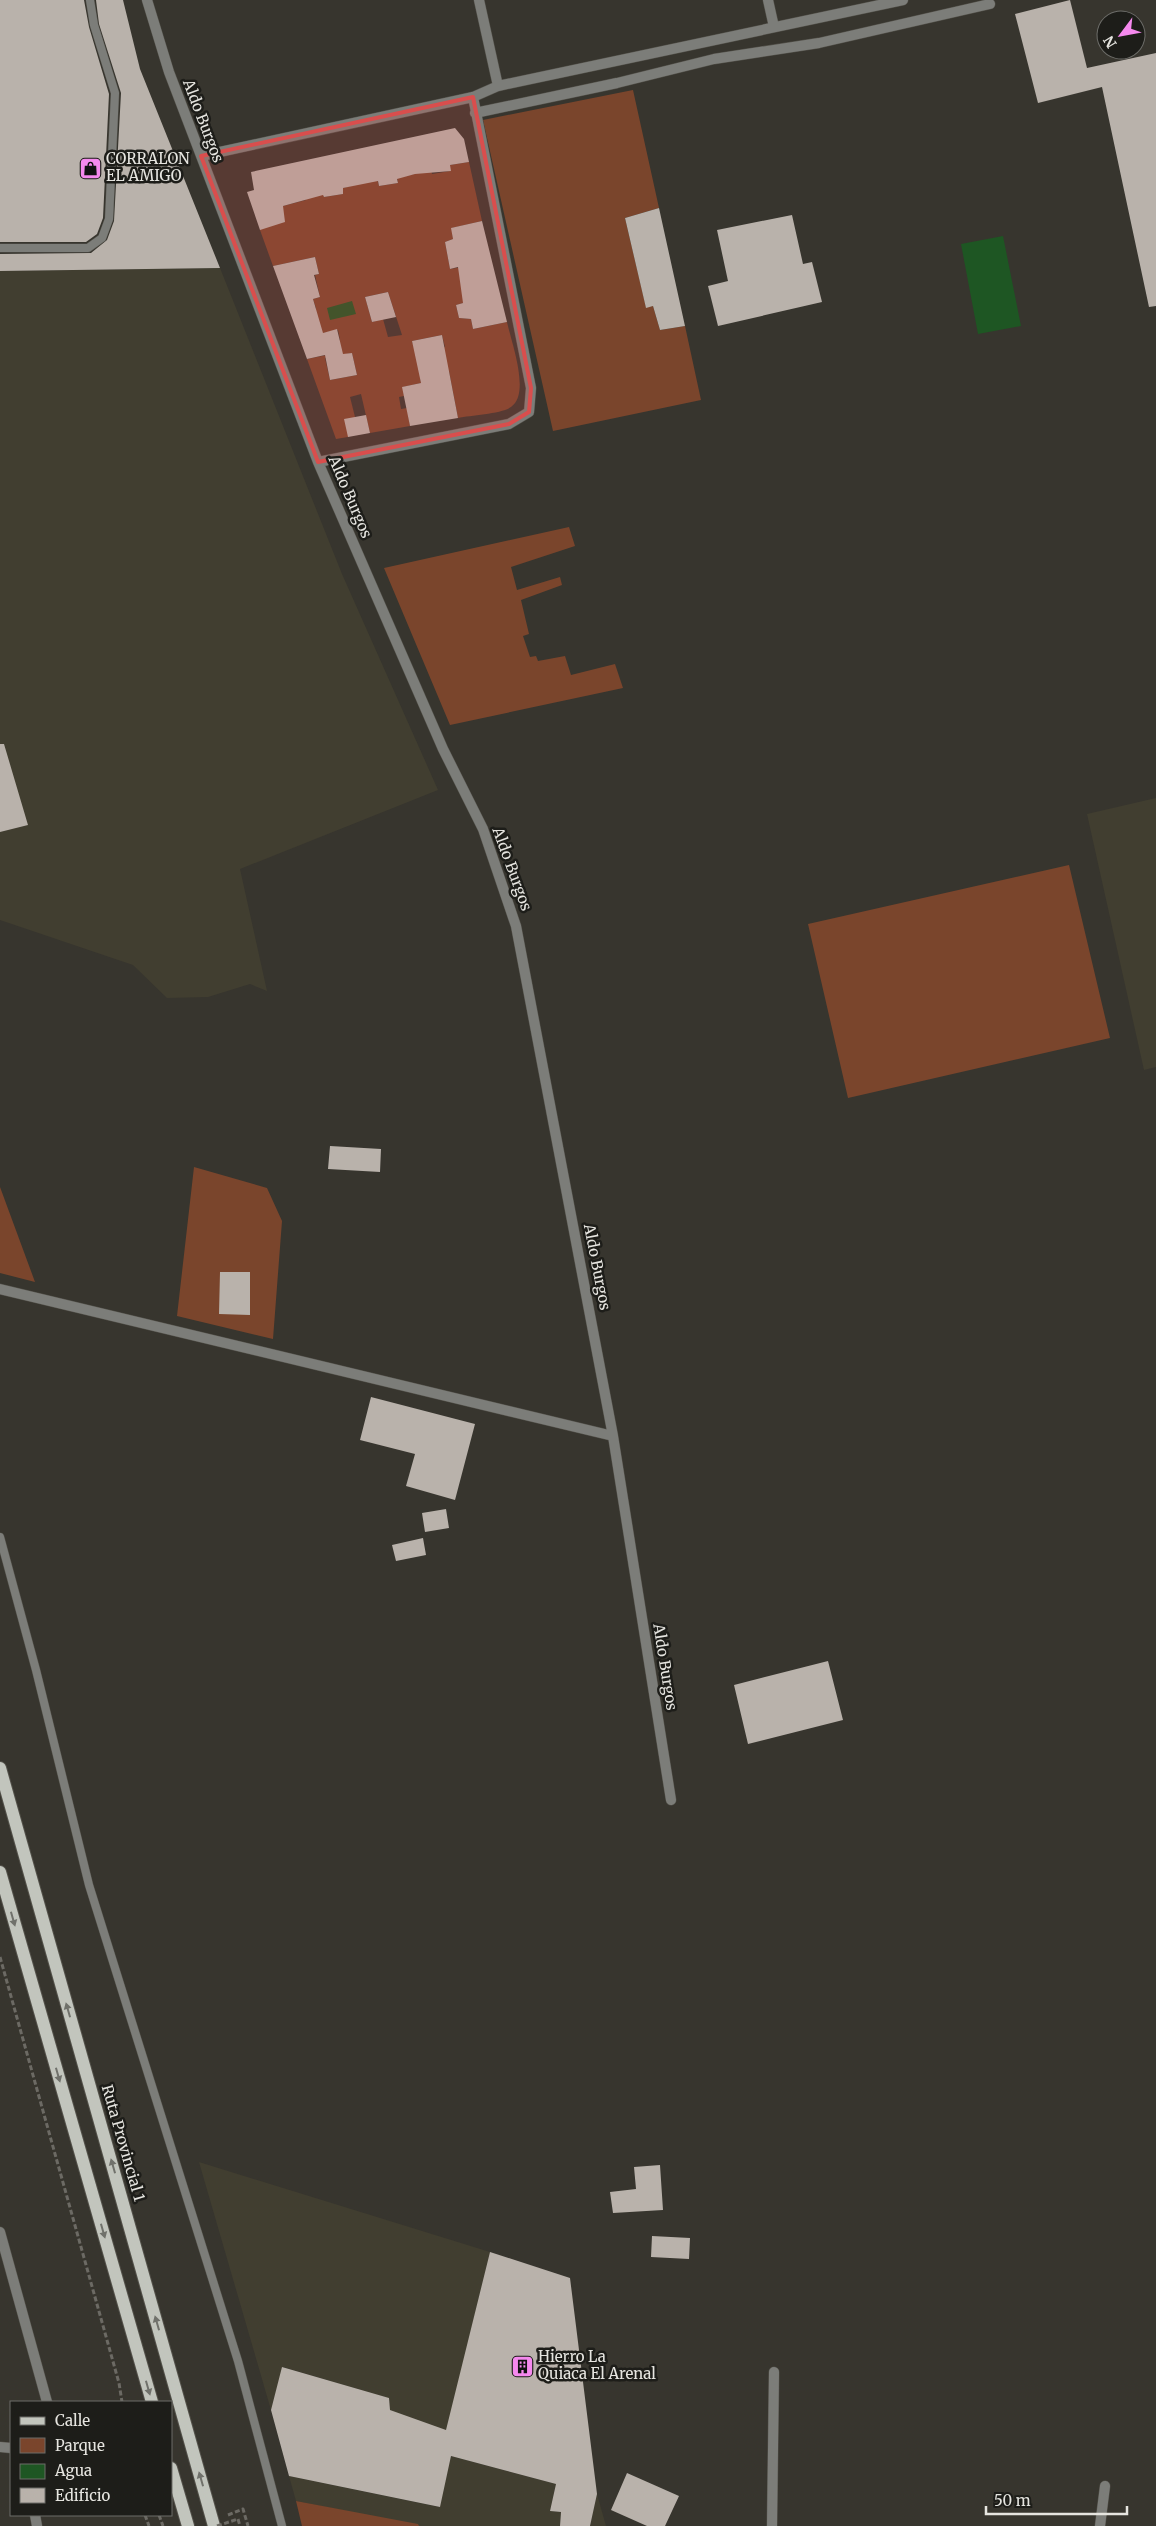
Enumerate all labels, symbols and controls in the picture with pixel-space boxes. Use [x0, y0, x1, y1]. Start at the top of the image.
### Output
north arrow [1096, 10, 1146, 60]
text: N [1099, 32, 1121, 51]
street label: Aldo Burgos [179, 76, 228, 165]
place label: CORRALON EL AMIGO [106, 149, 190, 185]
shop icon: CORRALON EL AMIGO [78, 156, 102, 180]
street label: Aldo Burgos [324, 452, 376, 541]
street label: Aldo Burgos [488, 823, 536, 913]
street label: Aldo Burgos [580, 1221, 615, 1312]
street label: Aldo Burgos [649, 1621, 682, 1712]
one-way arrow [10, 1912, 18, 1927]
one-way arrow [64, 2002, 72, 2017]
one-way arrow [55, 2068, 63, 2083]
street label: Ruta Provincial 1 [98, 2082, 149, 2204]
one-way arrow [108, 2159, 116, 2174]
one-way arrow [100, 2224, 108, 2239]
one-way arrow [152, 2315, 160, 2330]
place label: Hierro La Quiaca El Arenal [538, 2347, 656, 2383]
building icon: Hierro La Quiaca El Arenal [510, 2354, 534, 2378]
one-way arrow [145, 2380, 153, 2395]
legend [10, 2401, 172, 2516]
text: Calle [55, 2411, 90, 2430]
text: Parque [55, 2436, 105, 2455]
text: Agua [54, 2461, 92, 2480]
one-way arrow [197, 2472, 205, 2487]
scale bar [986, 2484, 1127, 2516]
text: Edificio [55, 2486, 111, 2505]
text: 50 m [994, 2491, 1031, 2510]

